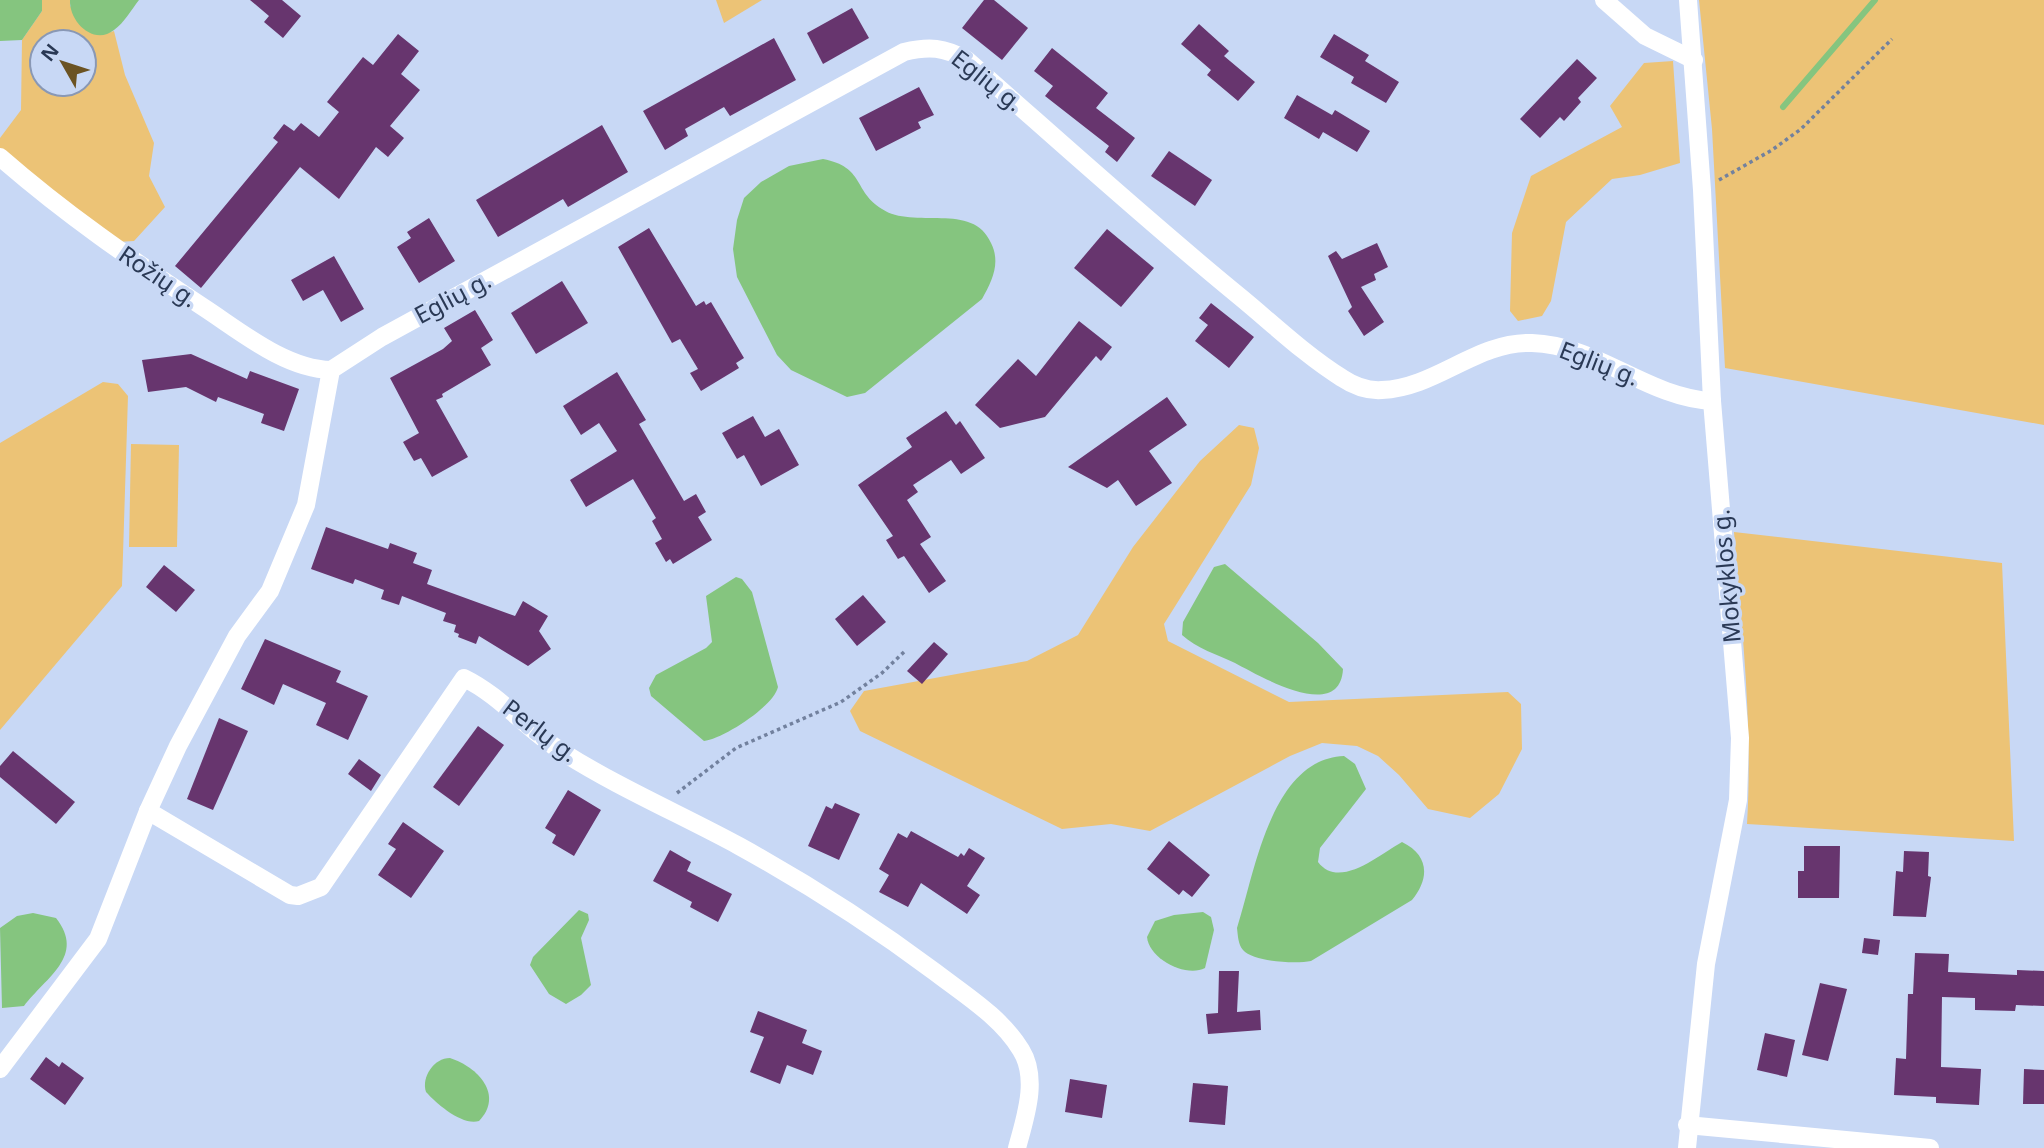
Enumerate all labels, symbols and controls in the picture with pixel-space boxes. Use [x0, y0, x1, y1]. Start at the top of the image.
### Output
north arrow [28, 28, 98, 98]
text: N [35, 38, 65, 66]
street label: Eglių g. [945, 41, 1031, 118]
street label: Rožių g. [113, 237, 205, 314]
street label: Eglių g. [408, 263, 497, 331]
street label: Eglių g. [1555, 332, 1644, 393]
street label: Mokyklos g. [1703, 508, 1748, 644]
street label: Perlų g. [496, 691, 585, 769]

